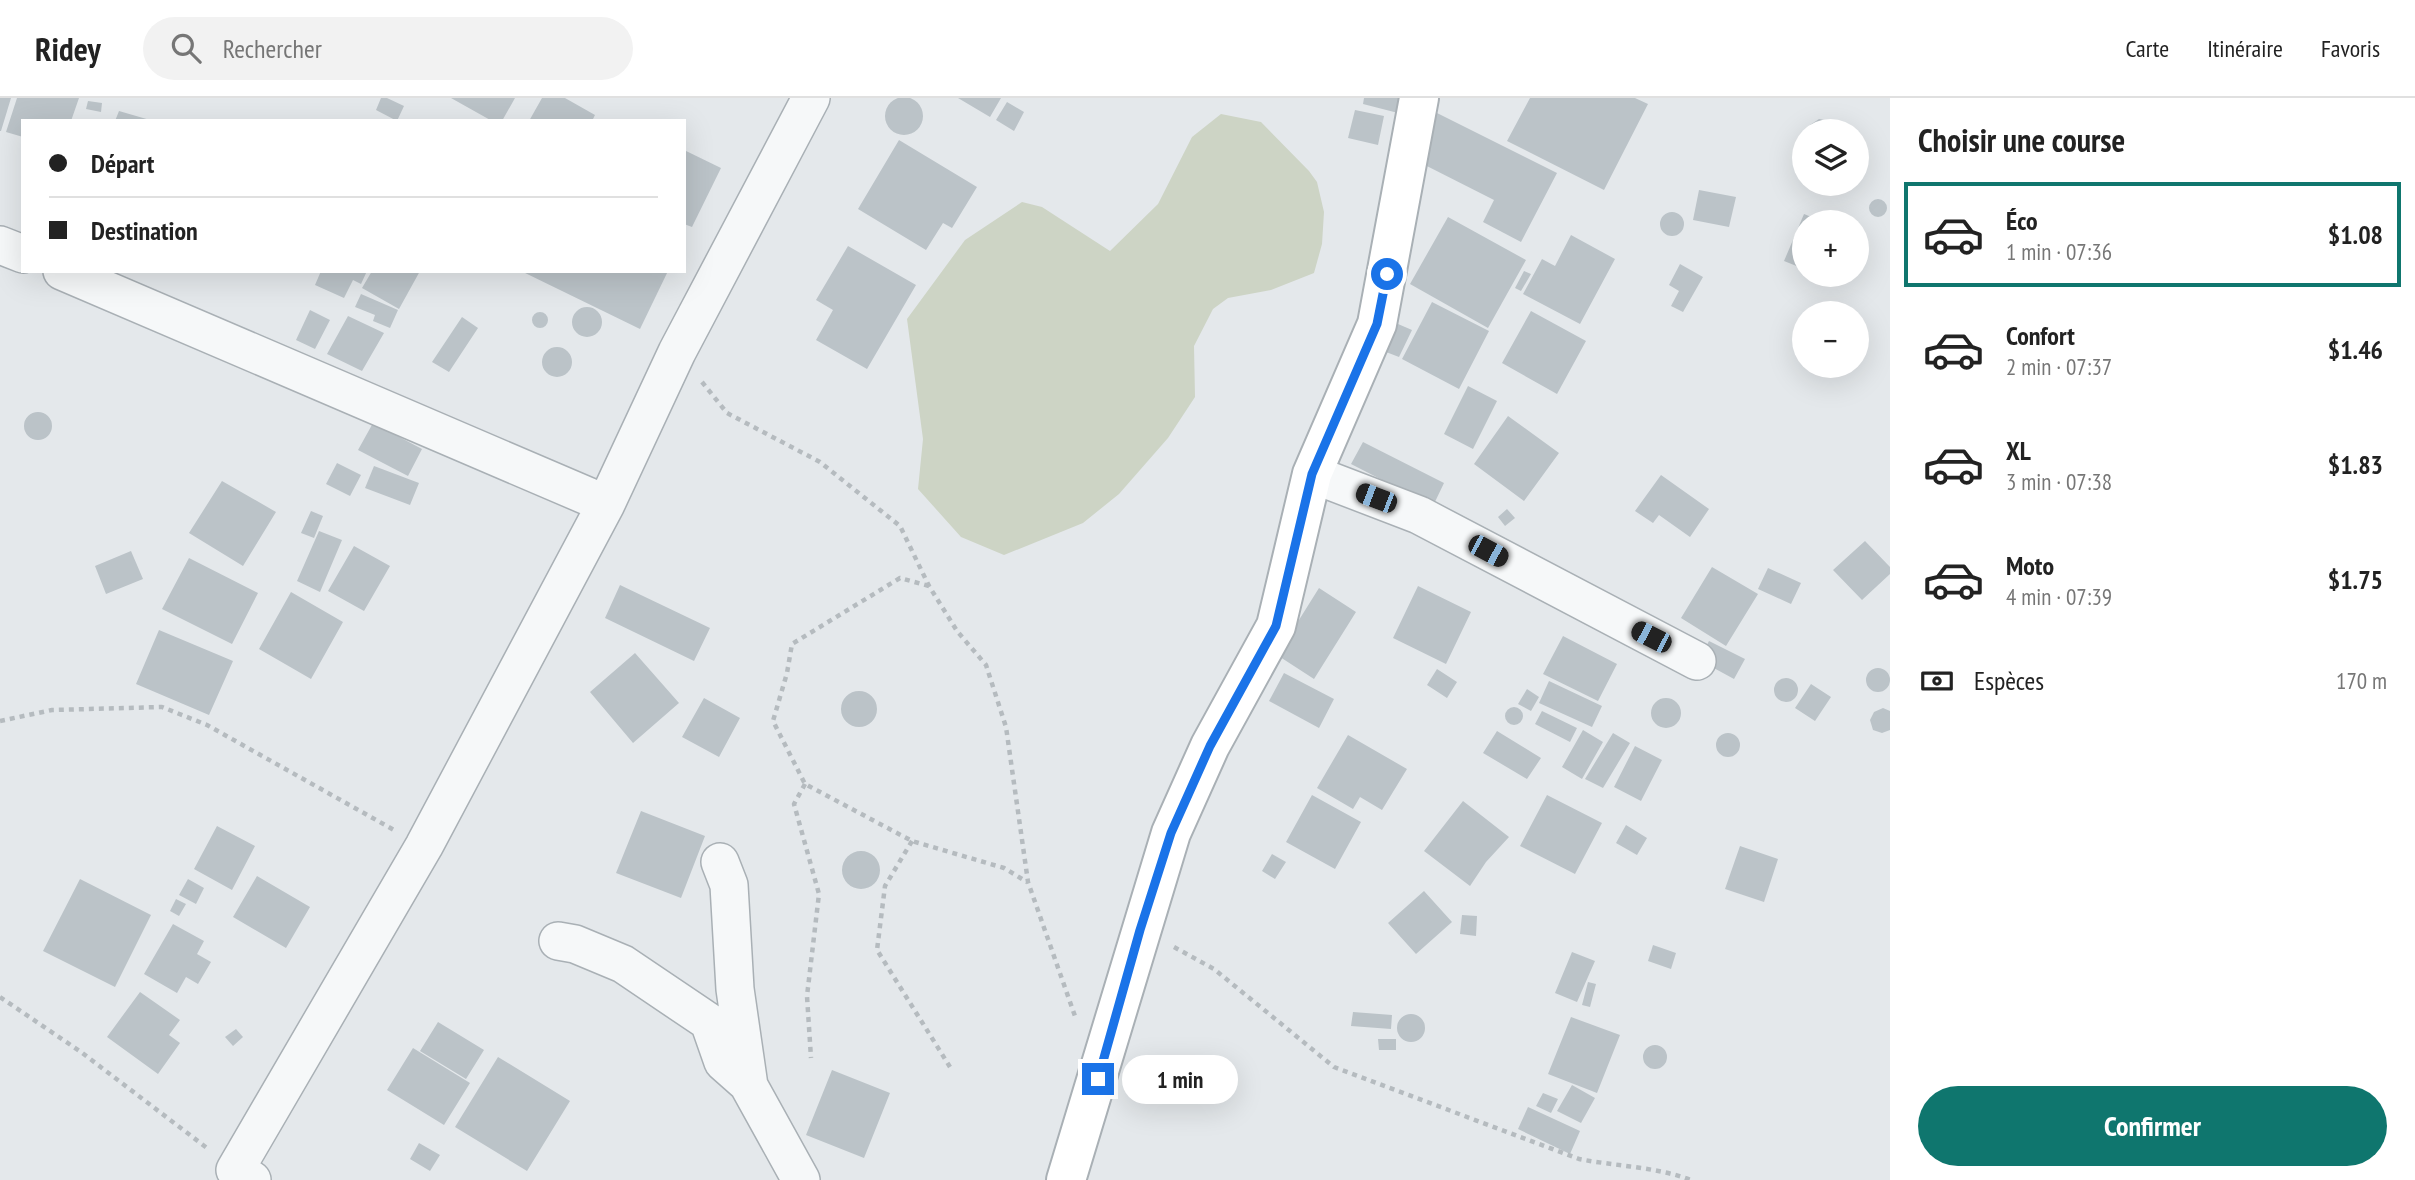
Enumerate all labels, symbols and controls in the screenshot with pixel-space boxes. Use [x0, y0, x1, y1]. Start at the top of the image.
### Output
search box [143, 17, 633, 80]
text: Ridey [35, 27, 101, 70]
icon: search [167, 29, 205, 67]
text: Rechercher [223, 32, 322, 65]
text: Carte [2125, 33, 2169, 64]
text: Itinéraire [2207, 33, 2283, 64]
text: Favoris [2321, 33, 2380, 64]
map controls [1792, 119, 1869, 378]
button: layers [1792, 119, 1869, 196]
text: Choisir une course [1918, 119, 2125, 161]
text: Départ [91, 147, 154, 180]
icon: car [1922, 203, 1985, 266]
text: Éco [2006, 204, 2038, 237]
button: + [1792, 210, 1869, 287]
text: Destination [91, 214, 198, 247]
text: $1.08 [2328, 218, 2383, 251]
text: 1 min · 07:36 [2006, 237, 2112, 266]
route start [1371, 258, 1403, 290]
button: − [1792, 301, 1869, 378]
icon: car [1922, 318, 1985, 381]
text: Confort [2006, 319, 2075, 352]
text: $1.46 [2328, 333, 2383, 366]
text: 2 min · 07:37 [2006, 352, 2112, 381]
icon: car [1922, 433, 1985, 496]
text: XL [2006, 434, 2031, 467]
text: $1.83 [2328, 448, 2383, 481]
text: 3 min · 07:38 [2006, 467, 2112, 496]
car [1353, 481, 1400, 515]
car [1465, 532, 1512, 570]
icon: car [1922, 548, 1985, 611]
text: Moto [2006, 549, 2054, 582]
text: $1.75 [2328, 563, 2383, 596]
text: 4 min · 07:39 [2006, 582, 2112, 611]
car [1628, 618, 1675, 656]
icon: cash [1918, 662, 1956, 700]
text: Espèces [1974, 664, 2044, 697]
text: 170 m [2336, 666, 2387, 695]
callout: 1 min [1122, 1054, 1238, 1104]
route end [1082, 1063, 1114, 1095]
text: 1 min [1157, 1065, 1203, 1094]
button: Confirmer [1918, 1086, 2387, 1166]

